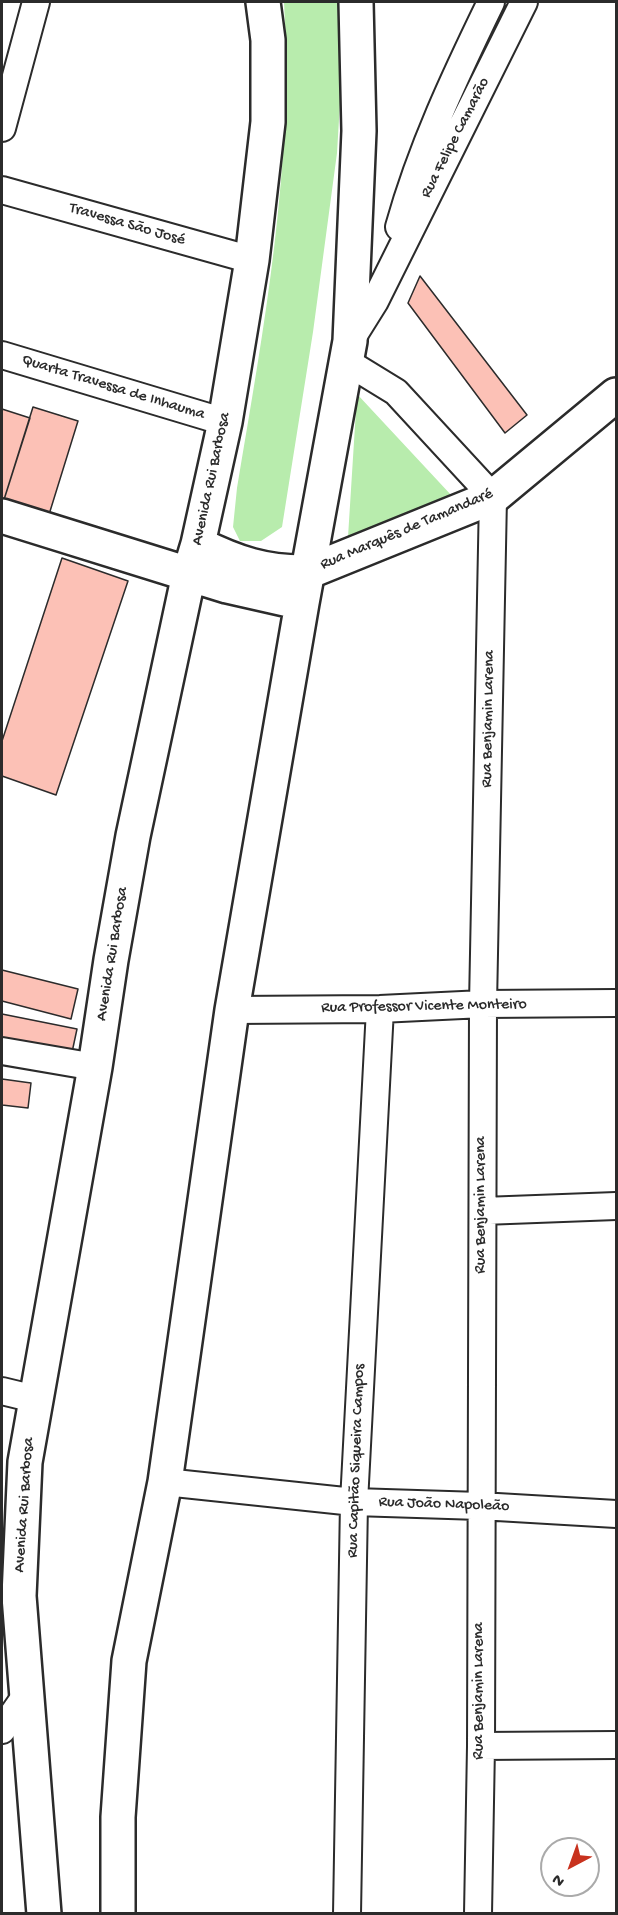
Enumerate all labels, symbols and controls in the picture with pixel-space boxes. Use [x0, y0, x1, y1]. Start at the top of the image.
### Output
street label: Rua Felipe Camarão [417, 75, 495, 201]
street label: Travessa São José [67, 199, 187, 251]
street label: Quarta Travessa de Inhauma [19, 351, 207, 425]
street label: Avenida Rui Barbosa [189, 411, 235, 547]
street label: Rua Marquês de Tamandaré [318, 485, 496, 575]
street label: Rua Benjamin Larena [478, 650, 500, 788]
street label: Avenida Rui Barbosa [93, 886, 133, 1022]
street label: Rua Professor Vicente Monteiro [321, 996, 527, 1018]
street label: Rua Benjamin Larena [472, 1136, 492, 1274]
street label: Rua Capitão Siqueira Campos [344, 1364, 370, 1558]
street label: Avenida Rui Barbosa [11, 1437, 39, 1573]
street label: Rua João Napoleão [378, 1493, 510, 1517]
street label: Rua Benjamin Larena [470, 1622, 490, 1760]
north arrow [540, 1837, 600, 1897]
text: N [549, 1869, 569, 1890]

